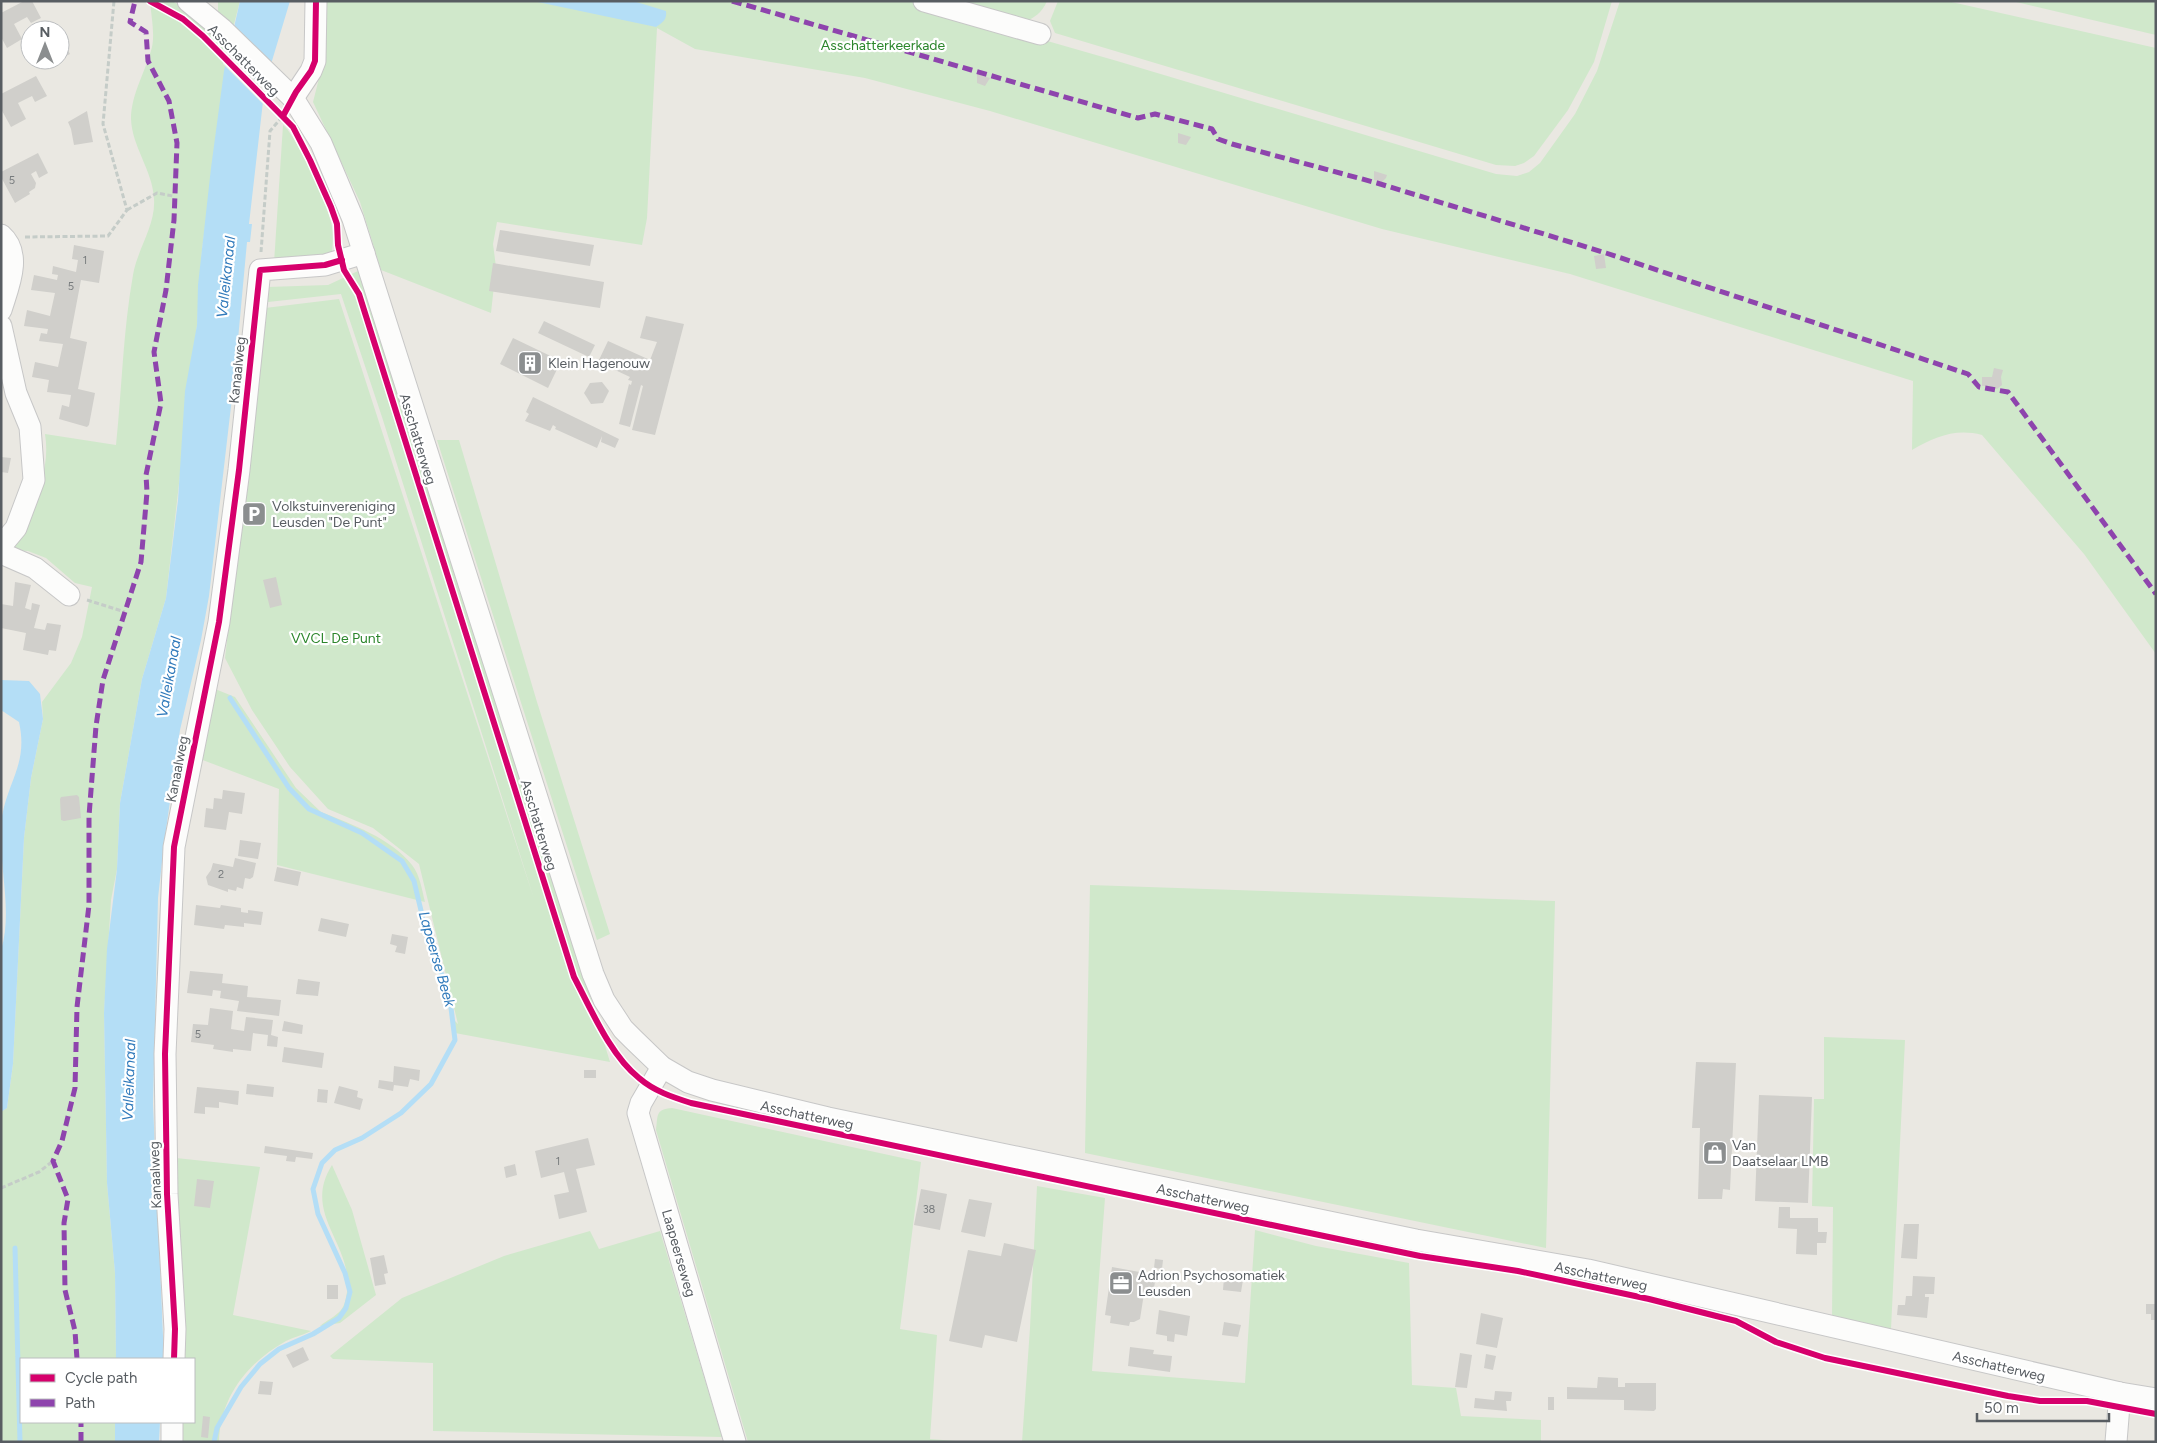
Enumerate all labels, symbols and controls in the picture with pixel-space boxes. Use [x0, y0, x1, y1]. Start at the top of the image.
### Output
north arrow [20, 20, 70, 70]
street label: Asschatterweg [204, 21, 283, 100]
text: N [40, 24, 50, 41]
park label: Asschatterkeerkade [821, 37, 945, 54]
house number: 5 [9, 174, 15, 187]
water label: Valleikanaal [213, 235, 239, 319]
house number: 1 [83, 254, 87, 267]
house number: 5 [68, 280, 74, 293]
street label: Kanaalweg [226, 336, 249, 404]
building icon: Klein Hagenouw [517, 350, 543, 376]
place label: Klein Hagenouw [548, 355, 650, 372]
street label: Asschatterweg [396, 391, 439, 487]
place label: Volkstuinvereniging Leusden "De Punt" [272, 498, 395, 531]
parking icon: Volkstuinvereniging Leusden "De Punt" [241, 501, 267, 527]
park label: VVCL De Punt [291, 630, 381, 647]
water label: Valleikanaal [153, 634, 185, 719]
street label: Kanaalweg [163, 734, 192, 804]
street label: Asschatterweg [517, 777, 560, 873]
house number: 2 [218, 868, 224, 881]
water label: Lapeerse Beek [415, 909, 459, 1010]
house number: 5 [195, 1028, 201, 1041]
water label: Valleikanaal [119, 1038, 139, 1121]
street label: Asschatterweg [759, 1097, 855, 1134]
place label: Van Daatselaar LMB [1732, 1137, 1829, 1170]
shop icon: Van Daatselaar LMB [1702, 1140, 1728, 1166]
street label: Kanaalweg [146, 1141, 165, 1209]
house number: 1 [556, 1155, 560, 1168]
street label: Asschatterweg [1155, 1180, 1251, 1217]
house number: 38 [923, 1203, 936, 1216]
street label: Laapeerseweg [658, 1207, 699, 1299]
street label: Asschatterweg [1553, 1258, 1649, 1295]
place label: Adrion Psychosomatiek Leusden [1138, 1267, 1285, 1300]
office icon: Adrion Psychosomatiek Leusden [1108, 1270, 1134, 1296]
street label: Asschatterweg [1951, 1348, 2047, 1385]
legend [20, 1358, 195, 1423]
text: Cycle path [65, 1369, 137, 1387]
scale bar [1977, 1390, 2110, 1422]
text: Path [65, 1394, 95, 1412]
text: 50 m [1984, 1399, 2019, 1417]

